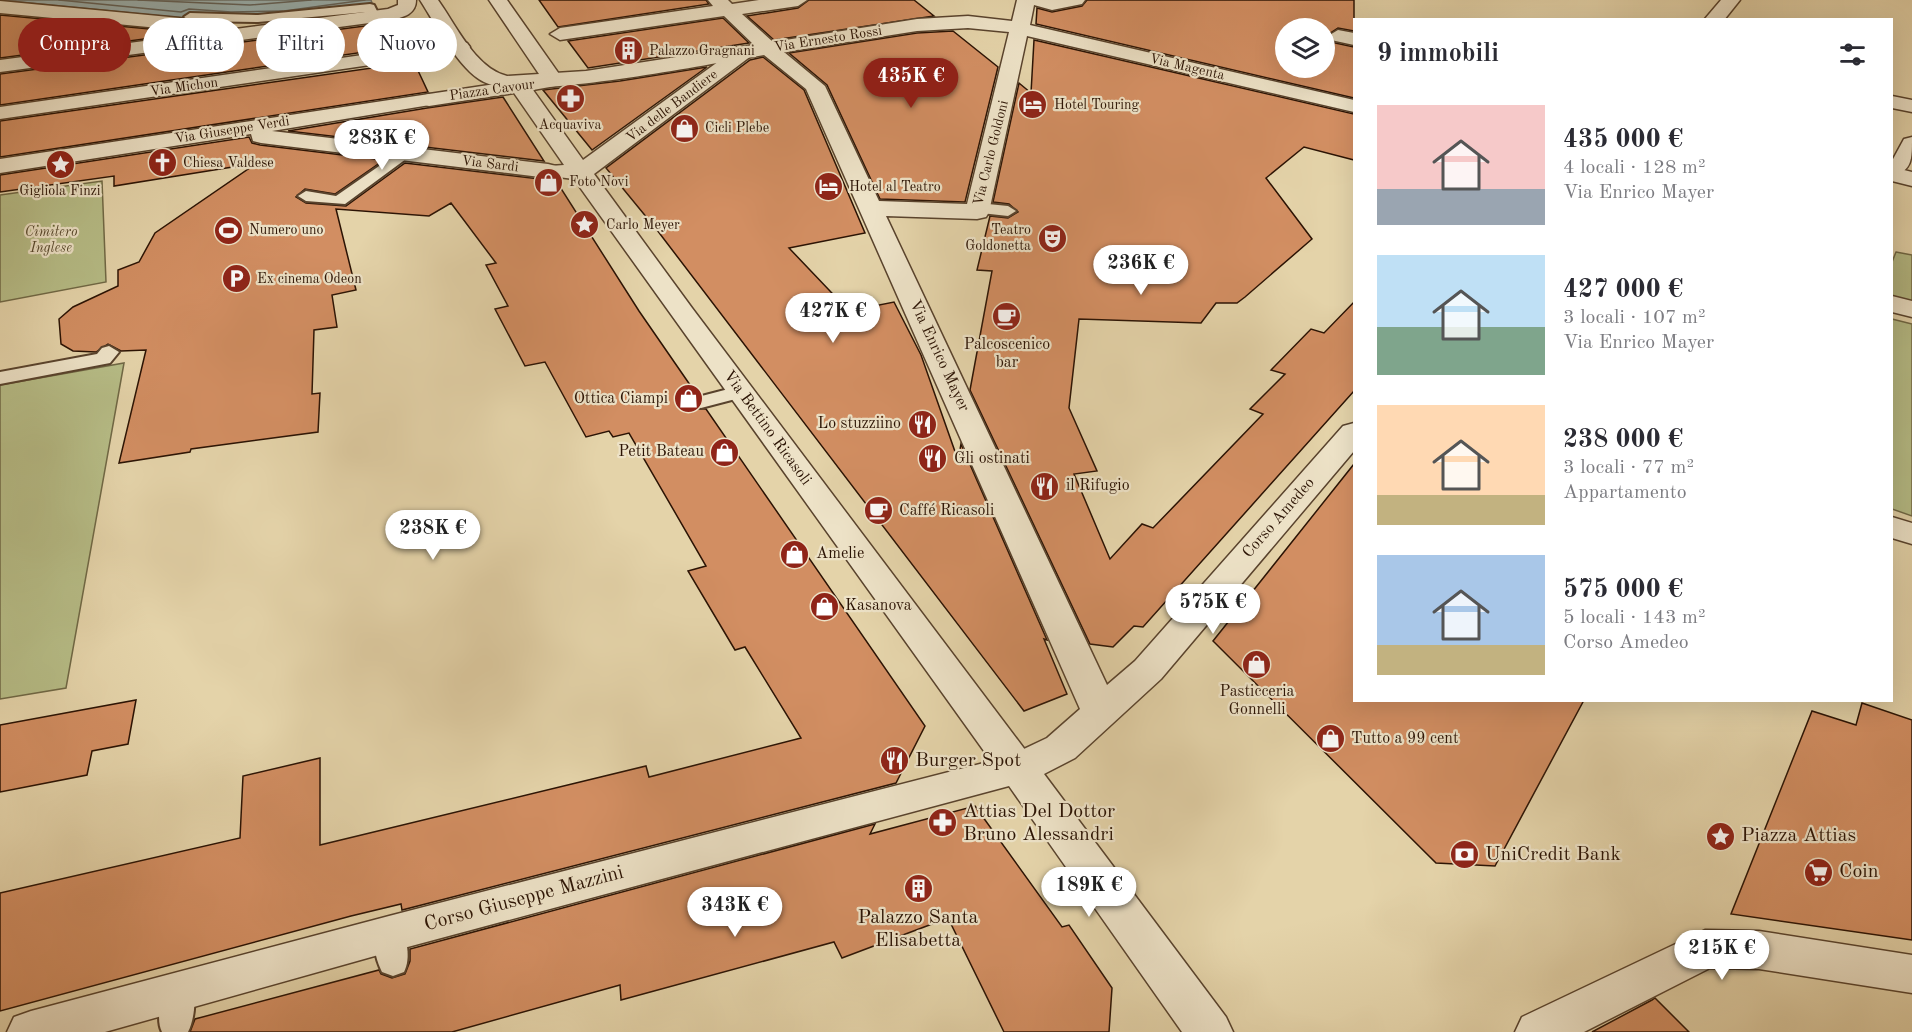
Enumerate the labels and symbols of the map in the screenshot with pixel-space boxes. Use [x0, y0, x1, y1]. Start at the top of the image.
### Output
street label: Via Ernesto Rossi [773, 24, 883, 54]
building icon: Palazzo Gragnani [612, 35, 644, 67]
place label: Palazzo Gragnani [649, 44, 755, 58]
street label: Via Magenta [1148, 52, 1226, 82]
pin: 435K € [862, 58, 960, 109]
street label: Via delle Bandiere [624, 67, 720, 145]
street label: Via Michon [149, 75, 219, 99]
street label: Piazza Cavour [448, 77, 536, 103]
pharmacy icon: Acquaviva [554, 82, 586, 114]
hotel icon: Hotel Touring [1017, 89, 1049, 121]
place label: Hotel Touring [1054, 98, 1140, 112]
street label: Via Carlo Goldoni [971, 99, 1011, 207]
shop icon: Cicli Plebe [668, 112, 700, 144]
street label: Via Giuseppe Verdi [173, 114, 291, 146]
place label: Acquaviva [539, 118, 602, 132]
pin: 283K € [333, 120, 431, 171]
place label: Cicli Plebe [705, 121, 769, 135]
church icon: Chiesa Valdese [146, 147, 178, 179]
place icon: Gigliola Finzi [44, 148, 76, 180]
street label: Via Sardi [461, 154, 519, 174]
place label: Chiesa Valdese [183, 156, 274, 170]
shop icon: Foto Novi [532, 166, 564, 198]
hotel icon: Hotel al Teatro [812, 171, 844, 203]
place label: Foto Novi [569, 175, 629, 189]
place label: Hotel al Teatro [849, 180, 941, 194]
place label: Gigliola Finzi [19, 184, 101, 198]
place icon: Carlo Meyer [569, 209, 601, 241]
sports icon: Numero uno [212, 214, 244, 246]
place label: Carlo Meyer [606, 218, 680, 232]
theatre icon: Teatro Goldonetta [1036, 222, 1068, 254]
place label: Numero uno [249, 223, 323, 237]
place label: Teatro Goldonetta [965, 223, 1031, 253]
park label: Cimitero Inglese [25, 225, 77, 256]
pin: 236K € [1092, 245, 1190, 296]
parking icon: Ex cinema Odeon [220, 263, 252, 295]
place label: Ex cinema Odeon [257, 272, 362, 286]
pin: 427K € [784, 293, 882, 344]
street label: Via Enrico Mayer [906, 298, 972, 415]
cafe icon: Palcoscenico bar [991, 301, 1023, 333]
place label: Palcoscenico bar [964, 337, 1050, 371]
street label: Via Bettino Ricasoli [720, 368, 814, 488]
shop icon: Ottica Ciampi [673, 383, 705, 415]
place label: Ottica Ciampi [574, 391, 668, 407]
restaurant icon: Lo stuzziino [906, 408, 938, 440]
place label: Lo stuzziino [817, 416, 901, 432]
shop icon: Petit Bateau [709, 436, 741, 468]
restaurant icon: Gli ostinati [917, 443, 949, 475]
place label: Petit Bateau [618, 444, 704, 460]
place label: Gli ostinati [954, 451, 1030, 467]
restaurant icon: il Rifugio [1029, 470, 1061, 502]
street label: Corso Amedeo [1240, 475, 1318, 561]
place label: il Rifugio [1066, 478, 1130, 494]
cafe icon: Caffé Ricasoli [862, 495, 894, 527]
place label: Caffé Ricasoli [899, 503, 994, 519]
pin: 238K € [384, 510, 482, 561]
shop icon: Amelie [779, 538, 811, 570]
place label: Amelie [816, 546, 864, 562]
pin: 575K € [1164, 584, 1262, 635]
shop icon: Kasanova [808, 590, 840, 622]
place label: Kasanova [845, 598, 912, 614]
shop icon: Pasticceria Gonnelli [1241, 648, 1273, 680]
place label: Pasticceria Gonnelli [1219, 684, 1295, 718]
shop icon: Tutto a 99 cent [1314, 723, 1346, 755]
place label: Tutto a 99 cent [1351, 731, 1459, 747]
restaurant icon: Burger Spot [878, 745, 910, 777]
place label: Burger Spot [915, 751, 1021, 771]
place label: Attias Del Dottor Bruno Alessandri [963, 802, 1115, 845]
pharmacy icon: Attias Del Dottor Bruno Alessandri [926, 807, 958, 839]
place icon: Piazza Attias [1704, 820, 1736, 852]
place label: Piazza Attias [1741, 826, 1856, 846]
bank icon: UniCredit Bank [1448, 839, 1480, 871]
place label: UniCredit Bank [1485, 845, 1621, 865]
supermarket icon: Coin [1802, 856, 1834, 888]
place label: Coin [1839, 862, 1879, 882]
street label: Corso Giuseppe Mazzini [422, 863, 626, 935]
pin: 189K € [1040, 867, 1138, 918]
building icon: Palazzo Santa Elisabetta [902, 872, 934, 904]
pin: 343K € [686, 887, 784, 938]
place label: Palazzo Santa Elisabetta [858, 908, 979, 951]
pin: 215K € [1673, 930, 1771, 981]

